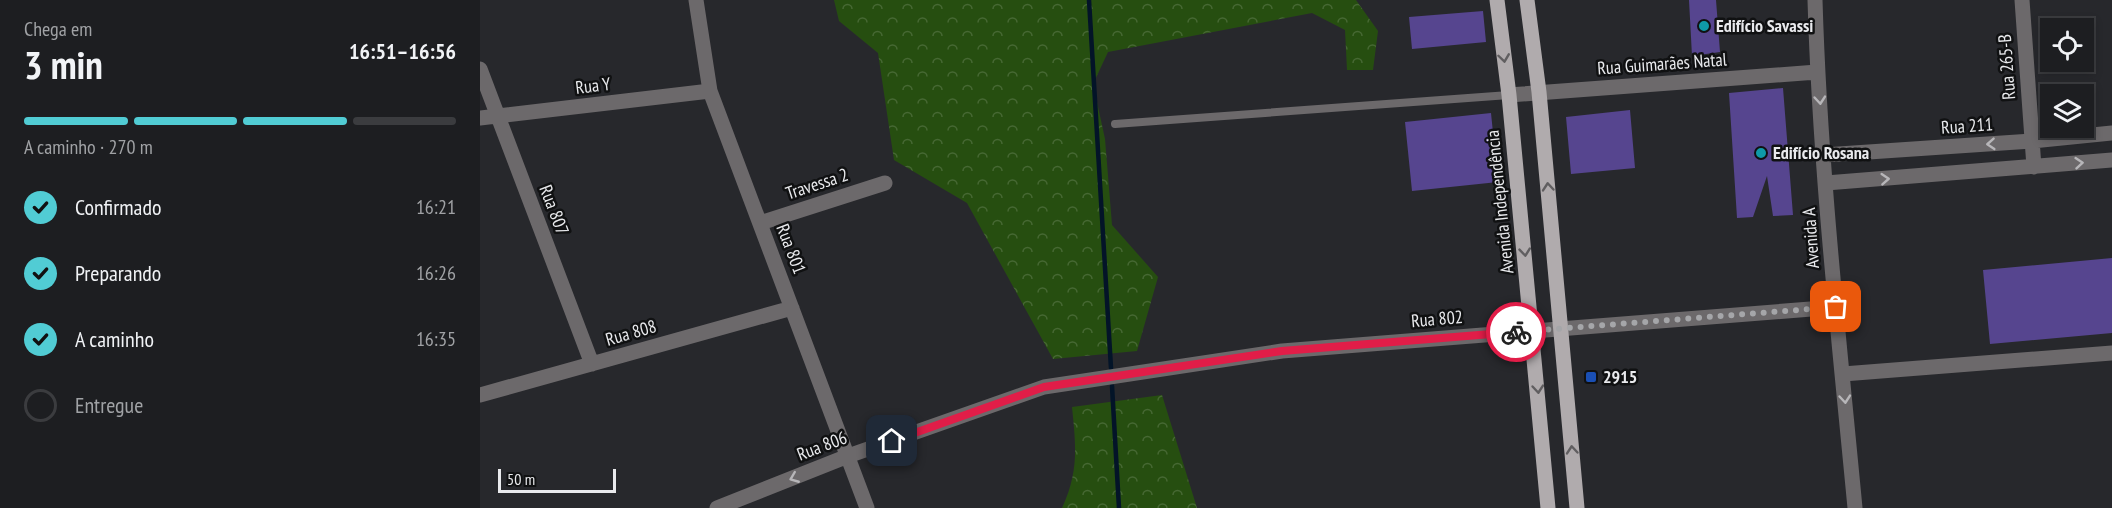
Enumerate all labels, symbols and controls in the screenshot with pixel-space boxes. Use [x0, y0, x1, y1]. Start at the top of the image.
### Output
place label: Edifício Savassi [1716, 14, 1813, 37]
text: Chega em [24, 16, 92, 42]
map controls [2040, 18, 2094, 138]
button: locate [2040, 18, 2094, 72]
marker: Edifício Savassi [1697, 19, 1711, 33]
street label: Rua 265-B [1993, 34, 2020, 100]
text: 16:51–16:56 [349, 37, 456, 65]
text: 3 min [24, 39, 103, 90]
street label: Rua Guimarães Natal [1596, 47, 1728, 79]
one-way arrow [1498, 53, 1510, 63]
street label: Rua Y [574, 72, 613, 99]
button: layers [2040, 84, 2094, 138]
one-way arrow [1813, 96, 1826, 105]
street label: Rua 211 [1940, 112, 1994, 139]
street label: Avenida Independência [1481, 129, 1518, 275]
text: A caminho · 270 m [24, 134, 153, 160]
one-way arrow [1986, 137, 1995, 150]
place label: Edifício Rosana [1773, 141, 1869, 164]
marker: Edifício Rosana [1754, 146, 1768, 160]
one-way arrow [2074, 157, 2084, 170]
street label: Travessa 2 [783, 163, 851, 204]
one-way arrow [1880, 173, 1889, 186]
street label: Rua 807 [534, 182, 574, 238]
one-way arrow [1541, 182, 1554, 191]
icon: check [24, 191, 57, 224]
text: Confirmado [75, 193, 161, 221]
text: 16:21 [416, 194, 456, 220]
street label: Avenida A [1797, 206, 1824, 269]
street label: Rua 801 [771, 221, 811, 277]
one-way arrow [1518, 247, 1531, 256]
icon: check [24, 257, 57, 290]
text: Preparando [75, 259, 161, 287]
text: 16:26 [416, 260, 456, 286]
pin [1810, 281, 1861, 332]
icon: bag [1819, 290, 1852, 323]
courier [1486, 302, 1546, 362]
street label: Rua 802 [1410, 305, 1464, 332]
street label: Rua 808 [603, 314, 659, 351]
icon: bike [1500, 316, 1533, 349]
icon: check [24, 323, 57, 356]
text: A caminho [75, 325, 154, 353]
text: 16:35 [416, 326, 456, 352]
place label: 2915 [1603, 365, 1637, 388]
marker: 2915 [1584, 370, 1598, 384]
one-way arrow [1531, 385, 1544, 394]
text: Entregue [75, 391, 143, 419]
one-way arrow [1838, 395, 1851, 404]
pin [866, 415, 917, 466]
icon: home [875, 424, 908, 457]
street label: Rua 806 [794, 426, 850, 466]
one-way arrow [1566, 445, 1579, 454]
scale bar [498, 466, 616, 494]
text: 50 m [507, 469, 535, 489]
one-way arrow [789, 471, 800, 483]

